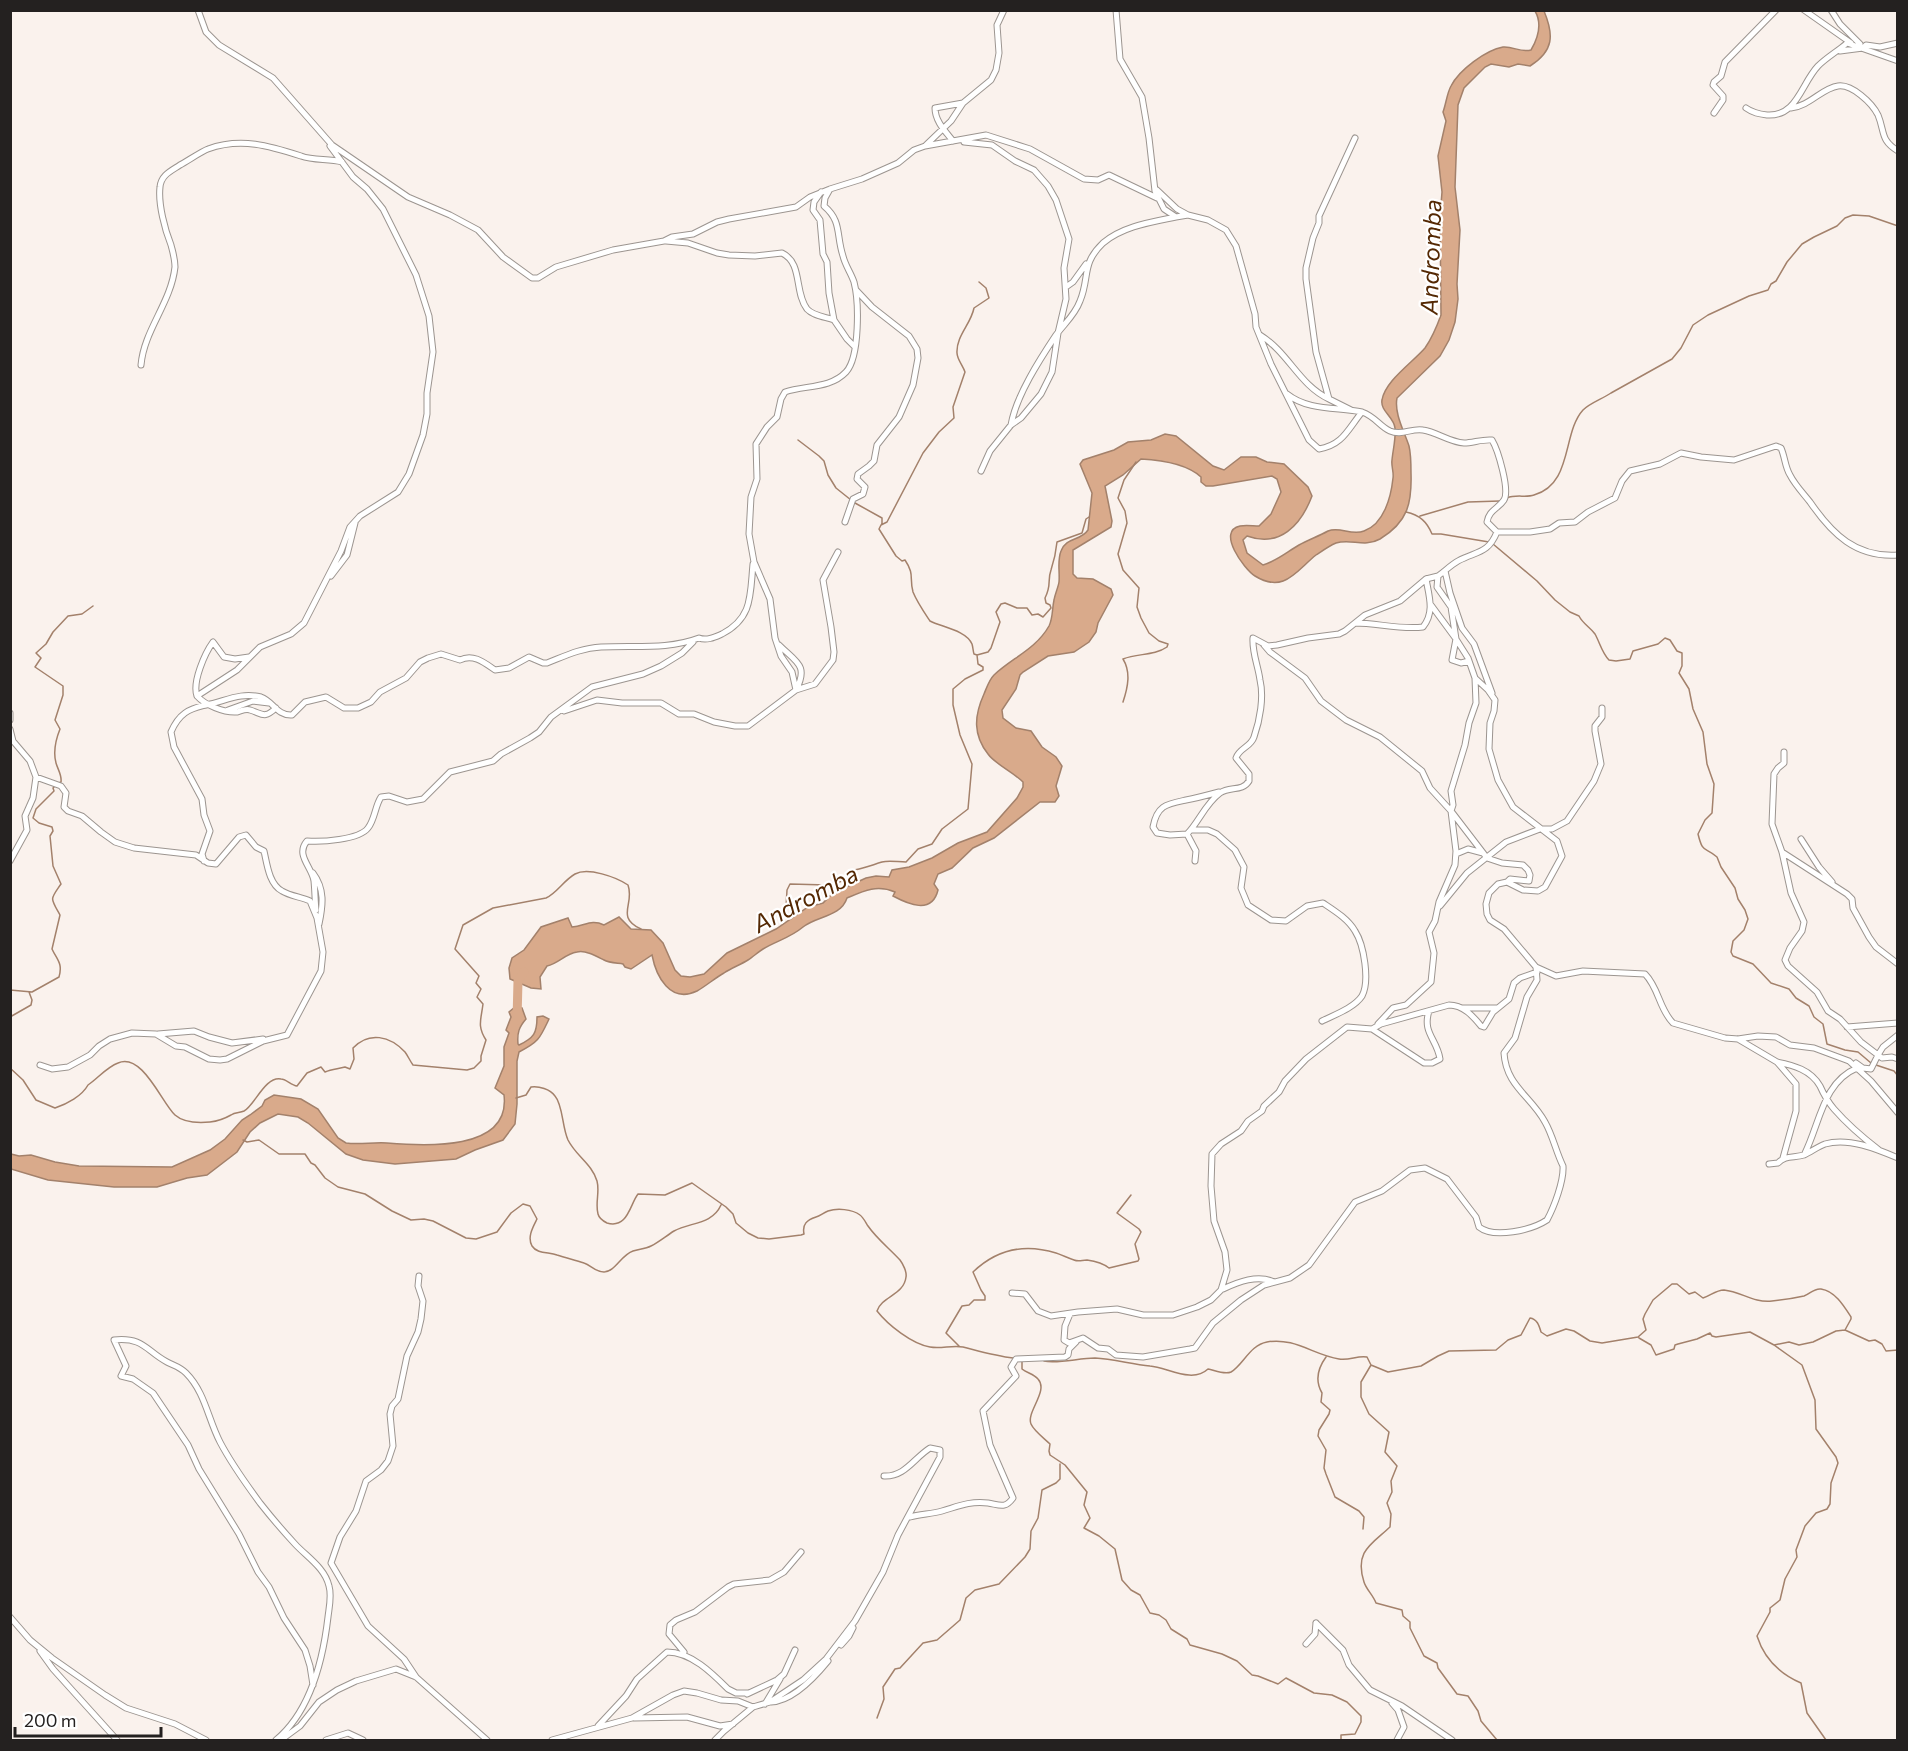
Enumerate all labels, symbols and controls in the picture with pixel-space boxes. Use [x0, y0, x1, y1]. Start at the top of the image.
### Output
water label: Andromba [1413, 199, 1447, 316]
water label: Andromba [746, 858, 863, 938]
scale bar [15, 1700, 160, 1738]
text: 200 m [24, 1709, 77, 1731]

